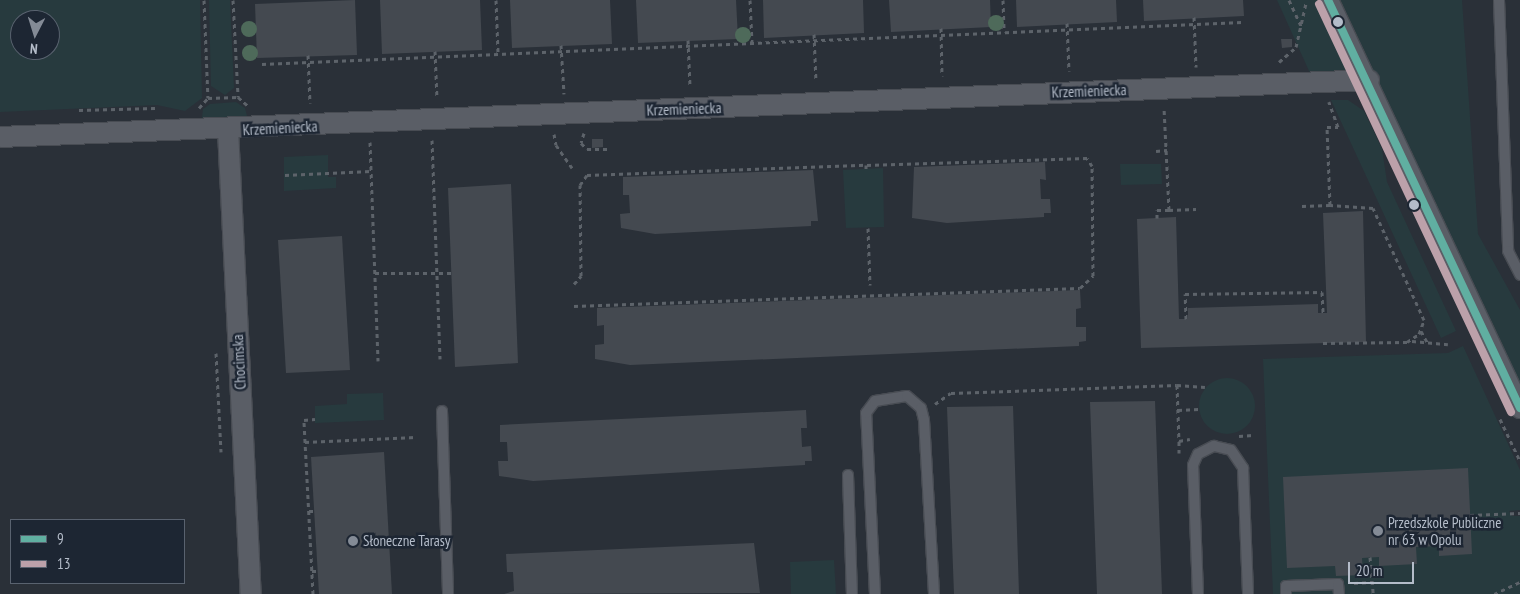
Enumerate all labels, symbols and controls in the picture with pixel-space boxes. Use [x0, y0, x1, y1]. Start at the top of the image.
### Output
north arrow [10, 10, 60, 60]
unlabelled marker [1333, 17, 1343, 27]
text: N [29, 40, 38, 58]
street label: Krzemieniecka [1051, 81, 1127, 101]
street label: Krzemieniecka [646, 99, 722, 119]
street label: Krzemieniecka [242, 117, 318, 139]
unlabelled marker [1409, 200, 1419, 210]
street label: Chocimska [229, 334, 249, 390]
place label: Przedszkole Publiczne nr 63 w Opolu [1388, 513, 1501, 548]
legend [10, 519, 185, 584]
marker: Przedszkole Publiczne nr 63 w Opolu [1372, 525, 1384, 537]
text: 9 [57, 529, 64, 548]
place label: Słoneczne Tarasy [363, 532, 451, 550]
marker: Słoneczne Tarasy [347, 535, 359, 547]
scale bar [1350, 552, 1416, 584]
text: 13 [57, 554, 71, 573]
text: 20 m [1356, 561, 1382, 580]

